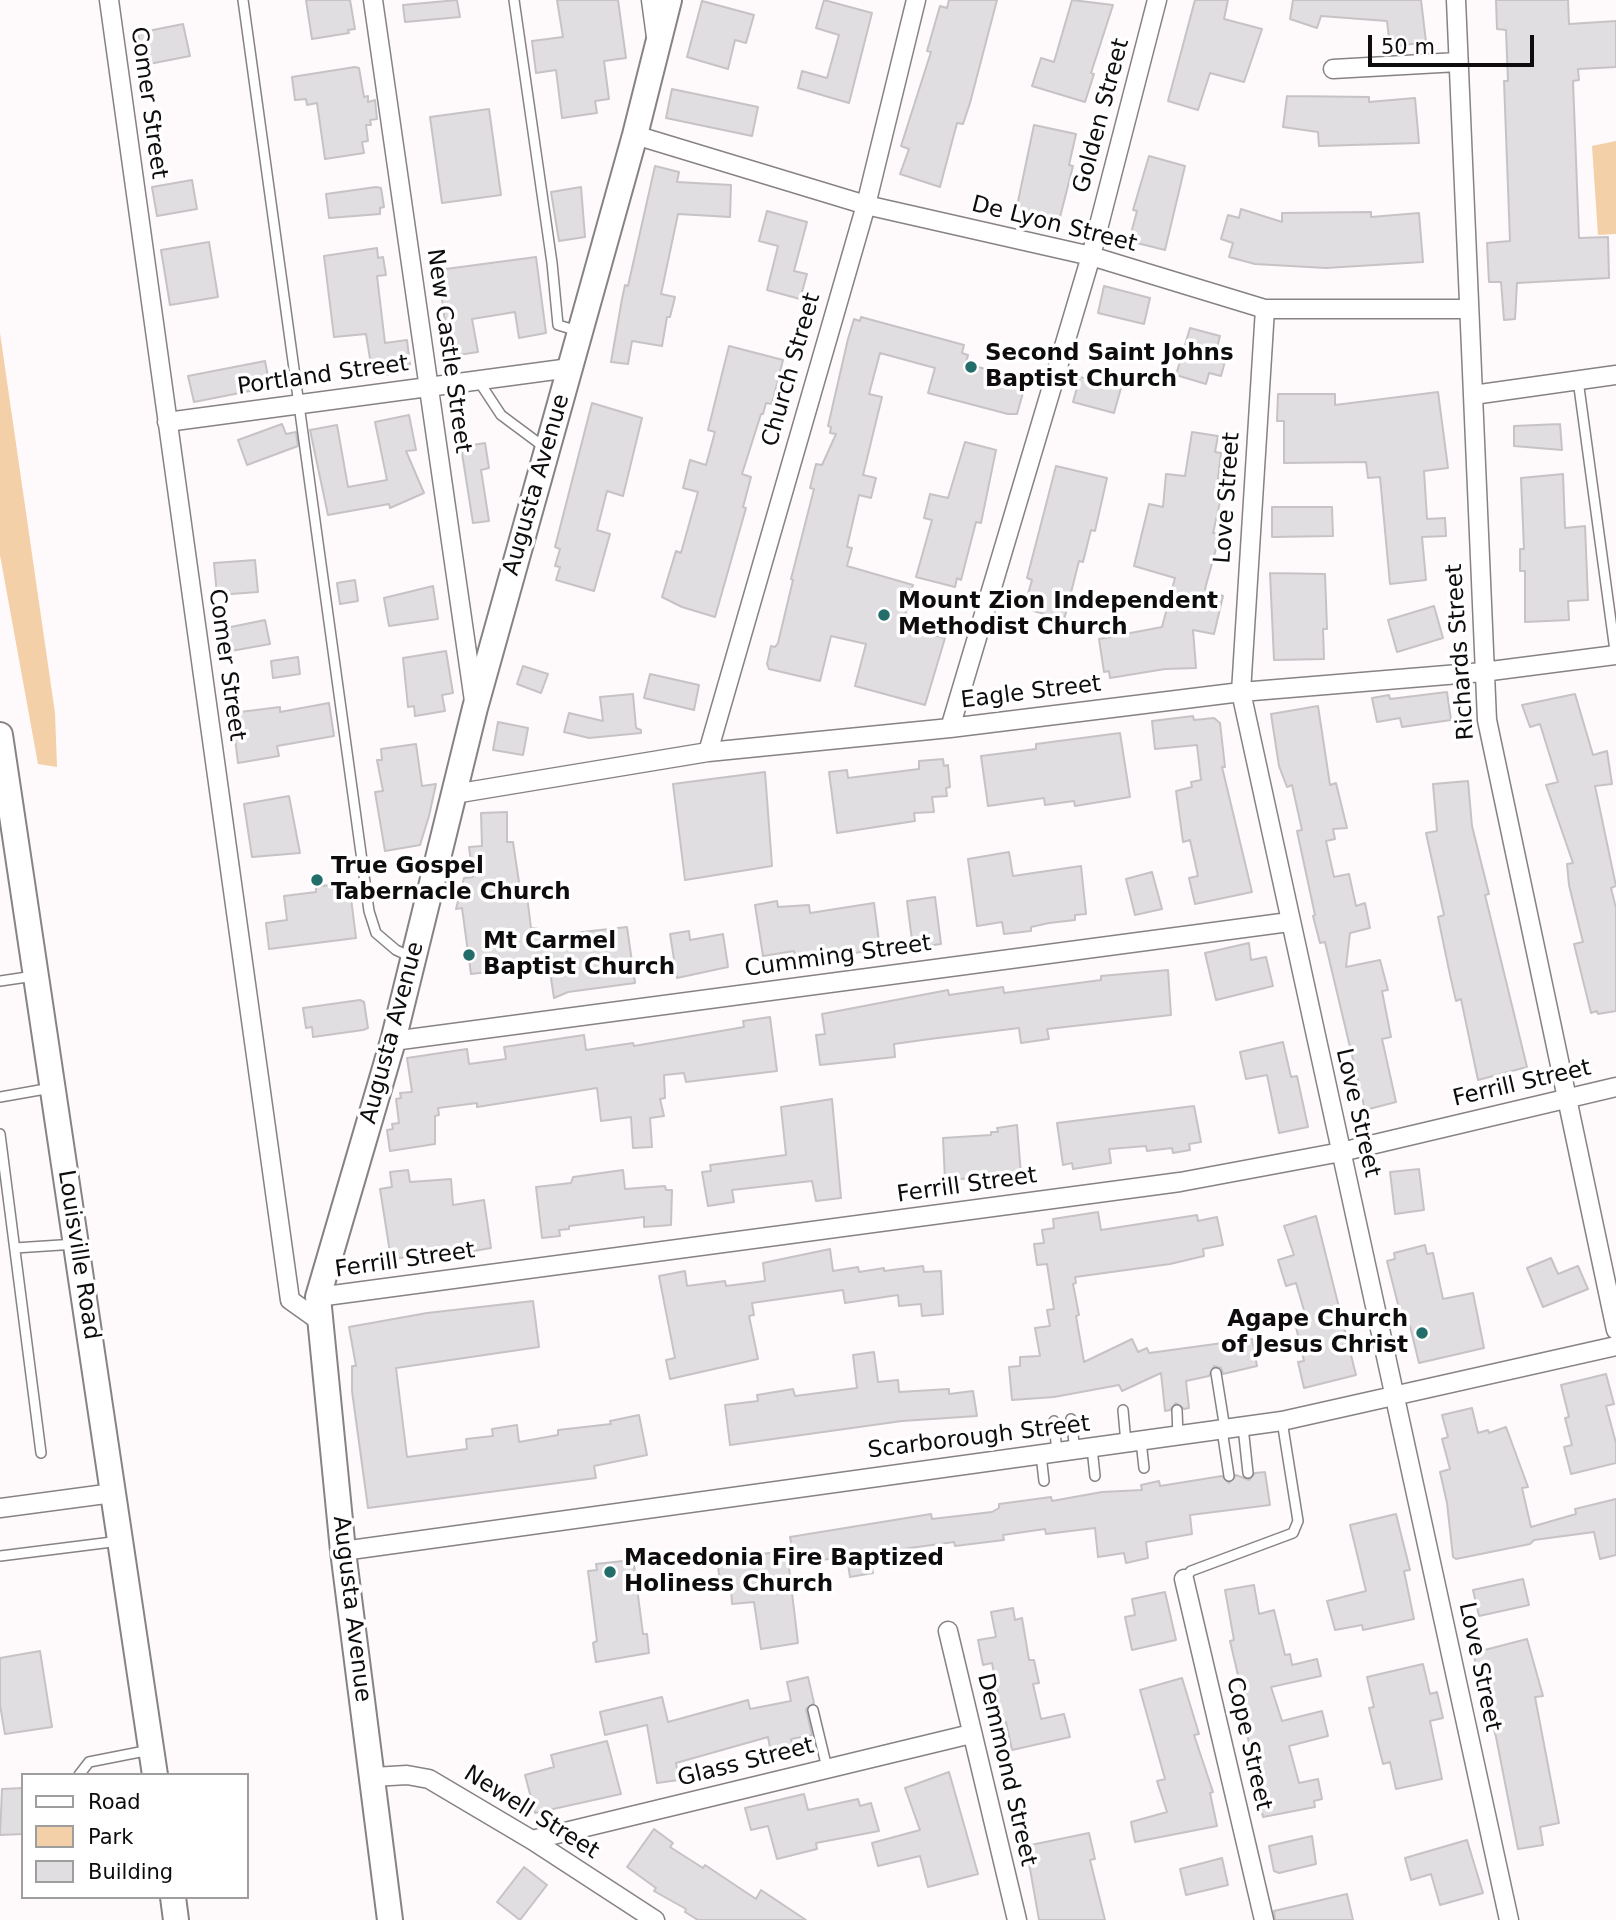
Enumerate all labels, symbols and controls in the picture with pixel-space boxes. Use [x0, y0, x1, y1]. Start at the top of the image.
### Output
scale bar [1371, 21, 1537, 65]
street label: Comer Street [124, 25, 172, 181]
text: 50 m [1381, 35, 1435, 59]
street label: Golden Street [1068, 36, 1136, 196]
street label: De Lyon Street [969, 191, 1139, 259]
street label: New Castle Street [420, 247, 476, 455]
street label: Church Street [757, 290, 827, 450]
place label: Second Saint Johns Baptist Church [985, 340, 1234, 394]
street label: Portland Street [236, 350, 410, 402]
marker: Second Saint Johns Baptist Church [963, 359, 979, 375]
street label: Augusta Avenue [498, 391, 576, 579]
street label: Love Street [1210, 431, 1246, 565]
street label: Richards Street [1441, 563, 1481, 741]
street label: Comer Street [202, 587, 250, 743]
place label: Mount Zion Independent Methodist Church [898, 588, 1218, 642]
marker: Mount Zion Independent Methodist Church [876, 607, 892, 623]
street label: Eagle Street [959, 671, 1103, 715]
place label: True Gospel Tabernacle Church [331, 853, 571, 907]
marker: True Gospel Tabernacle Church [309, 872, 325, 888]
place label: Mt Carmel Baptist Church [483, 928, 675, 982]
street label: Cumming Street [743, 930, 933, 984]
street label: Augusta Avenue [355, 939, 431, 1127]
marker: Mt Carmel Baptist Church [461, 947, 477, 963]
street label: Love Street [1329, 1046, 1385, 1180]
street label: Ferrill Street [1450, 1055, 1594, 1113]
street label: Ferrill Street [895, 1163, 1039, 1209]
street label: Louisville Road [51, 1168, 105, 1342]
street label: Ferrill Street [333, 1238, 477, 1284]
place label: Agape Church of Jesus Christ [1221, 1306, 1408, 1360]
marker: Agape Church of Jesus Christ [1414, 1325, 1430, 1341]
street label: Scarborough Street [866, 1411, 1092, 1465]
street label: Augusta Avenue [326, 1514, 376, 1704]
place label: Macedonia Fire Baptized Holiness Church [624, 1545, 944, 1599]
marker: Macedonia Fire Baptized Holiness Church [602, 1564, 618, 1580]
street label: Love Street [1452, 1600, 1506, 1734]
street label: Demmond Street [970, 1671, 1042, 1869]
street label: Cope Street [1219, 1675, 1277, 1813]
street label: Glass Street [675, 1733, 817, 1793]
street label: Newell Street [458, 1760, 604, 1866]
legend [21, 1773, 248, 1899]
text: Road [88, 1790, 141, 1814]
text: Park [88, 1825, 133, 1849]
text: Building [88, 1860, 173, 1884]

